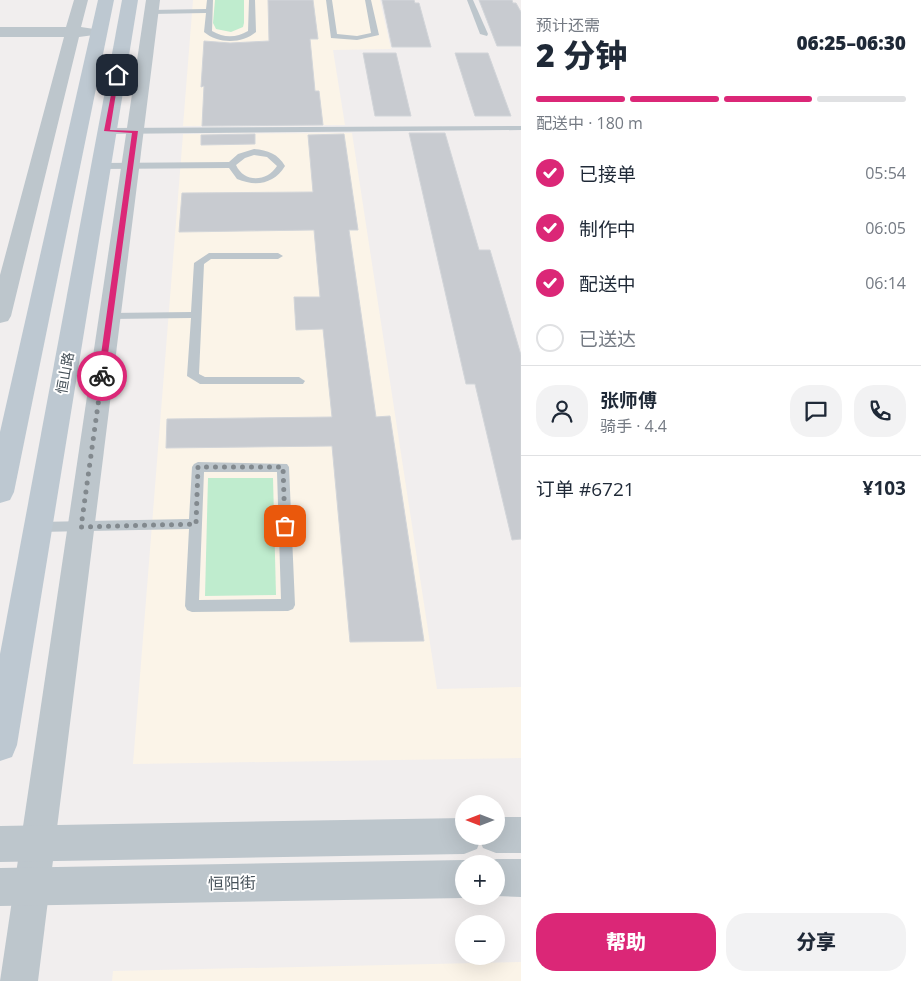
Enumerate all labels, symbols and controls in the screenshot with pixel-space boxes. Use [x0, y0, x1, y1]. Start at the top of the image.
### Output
text: 预计还需 [536, 14, 600, 36]
text: 06:25–06:30 [796, 30, 906, 56]
text: 2 分钟 [536, 33, 627, 76]
pin [96, 54, 138, 96]
icon: home [103, 61, 131, 89]
text: 配送中 · 180 m [536, 112, 643, 134]
icon: check [536, 159, 564, 187]
text: 已接单 [579, 161, 636, 187]
text: 05:54 [865, 162, 906, 184]
icon: check [536, 214, 564, 242]
text: 制作中 [579, 216, 636, 242]
text: 06:05 [865, 217, 906, 239]
icon: check [536, 269, 564, 297]
text: 配送中 [579, 271, 636, 297]
text: 06:14 [865, 272, 906, 294]
text: 已送达 [579, 326, 636, 352]
street label: 恒山路 [52, 351, 78, 395]
courier [77, 351, 127, 401]
icon: bike [88, 362, 116, 390]
button: person [536, 385, 588, 437]
button: chat [790, 385, 842, 437]
button: phone [854, 385, 906, 437]
text: 张师傅 [600, 387, 657, 413]
text: 骑手 · 4.4 [600, 415, 667, 437]
text: ¥103 [863, 475, 906, 501]
text: 订单 #6721 [536, 476, 635, 502]
pin [264, 505, 306, 547]
icon: bag [271, 512, 299, 540]
north arrow [455, 795, 505, 845]
map controls [455, 795, 505, 965]
button: + [455, 855, 505, 905]
street label: 恒阳街 [208, 872, 256, 894]
button: 帮助 [536, 913, 716, 971]
button: 分享 [726, 913, 906, 971]
button: − [455, 915, 505, 965]

